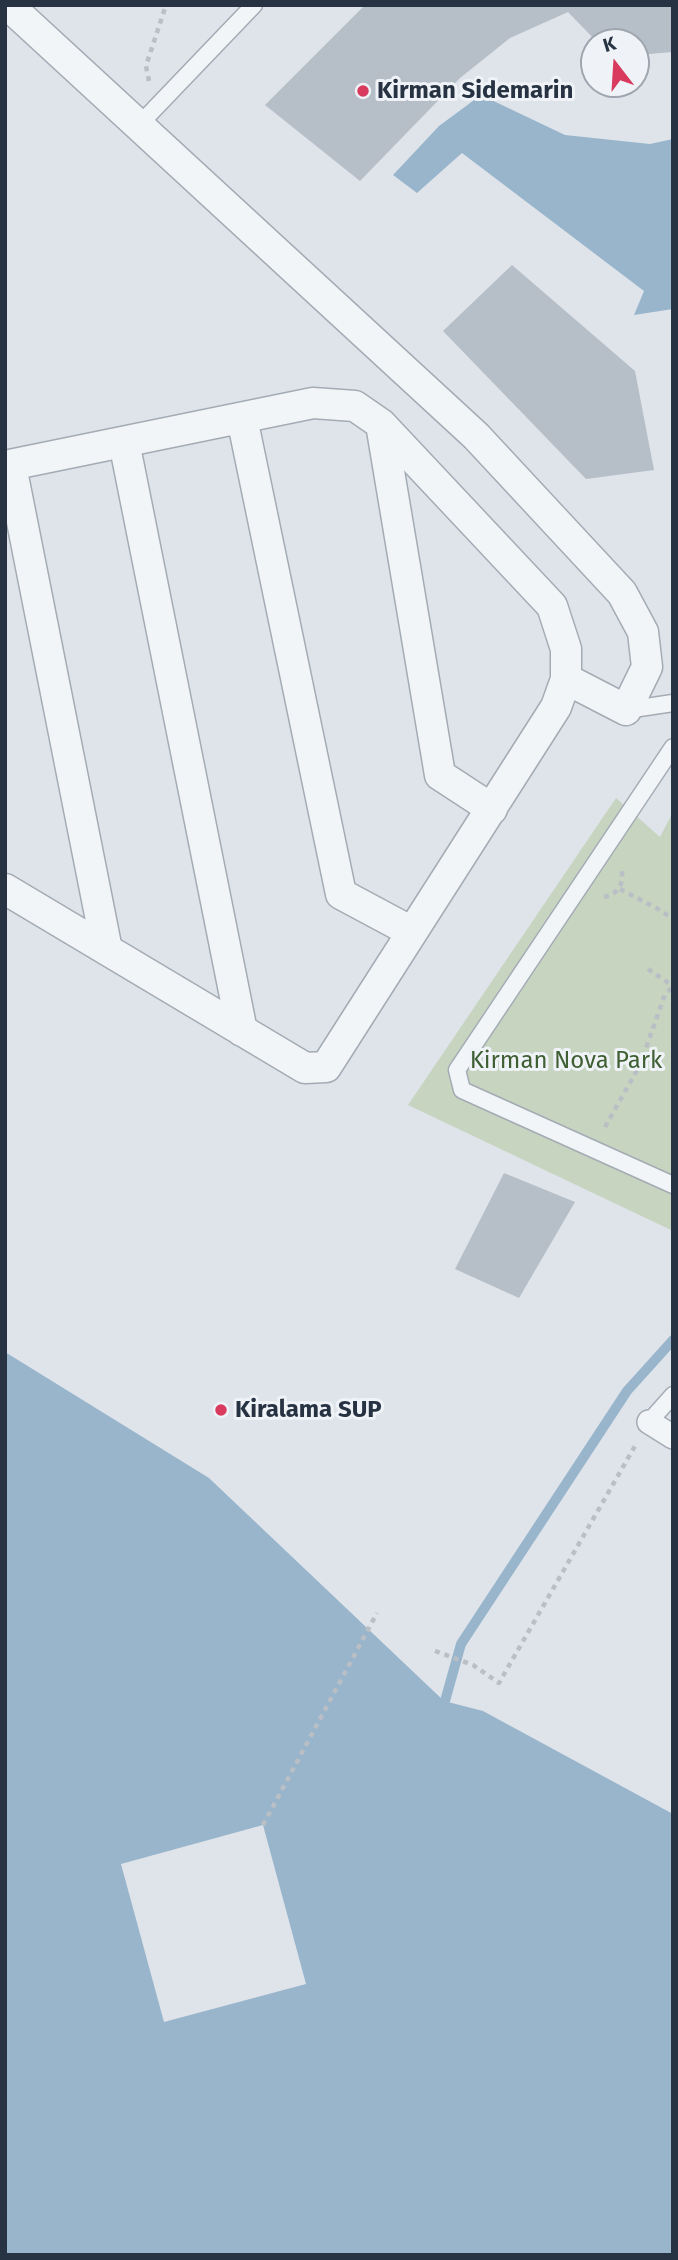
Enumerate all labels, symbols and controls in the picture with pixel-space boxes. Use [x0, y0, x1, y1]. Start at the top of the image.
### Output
north arrow [580, 28, 650, 98]
text: K [600, 32, 618, 57]
place label: Kirman Sidemarin [377, 77, 573, 105]
marker: Kirman Sidemarin [355, 83, 371, 99]
park label: Kirman Nova Park [470, 1047, 662, 1075]
place label: Kiralama SUP [235, 1396, 382, 1424]
marker: Kiralama SUP [213, 1402, 229, 1418]

